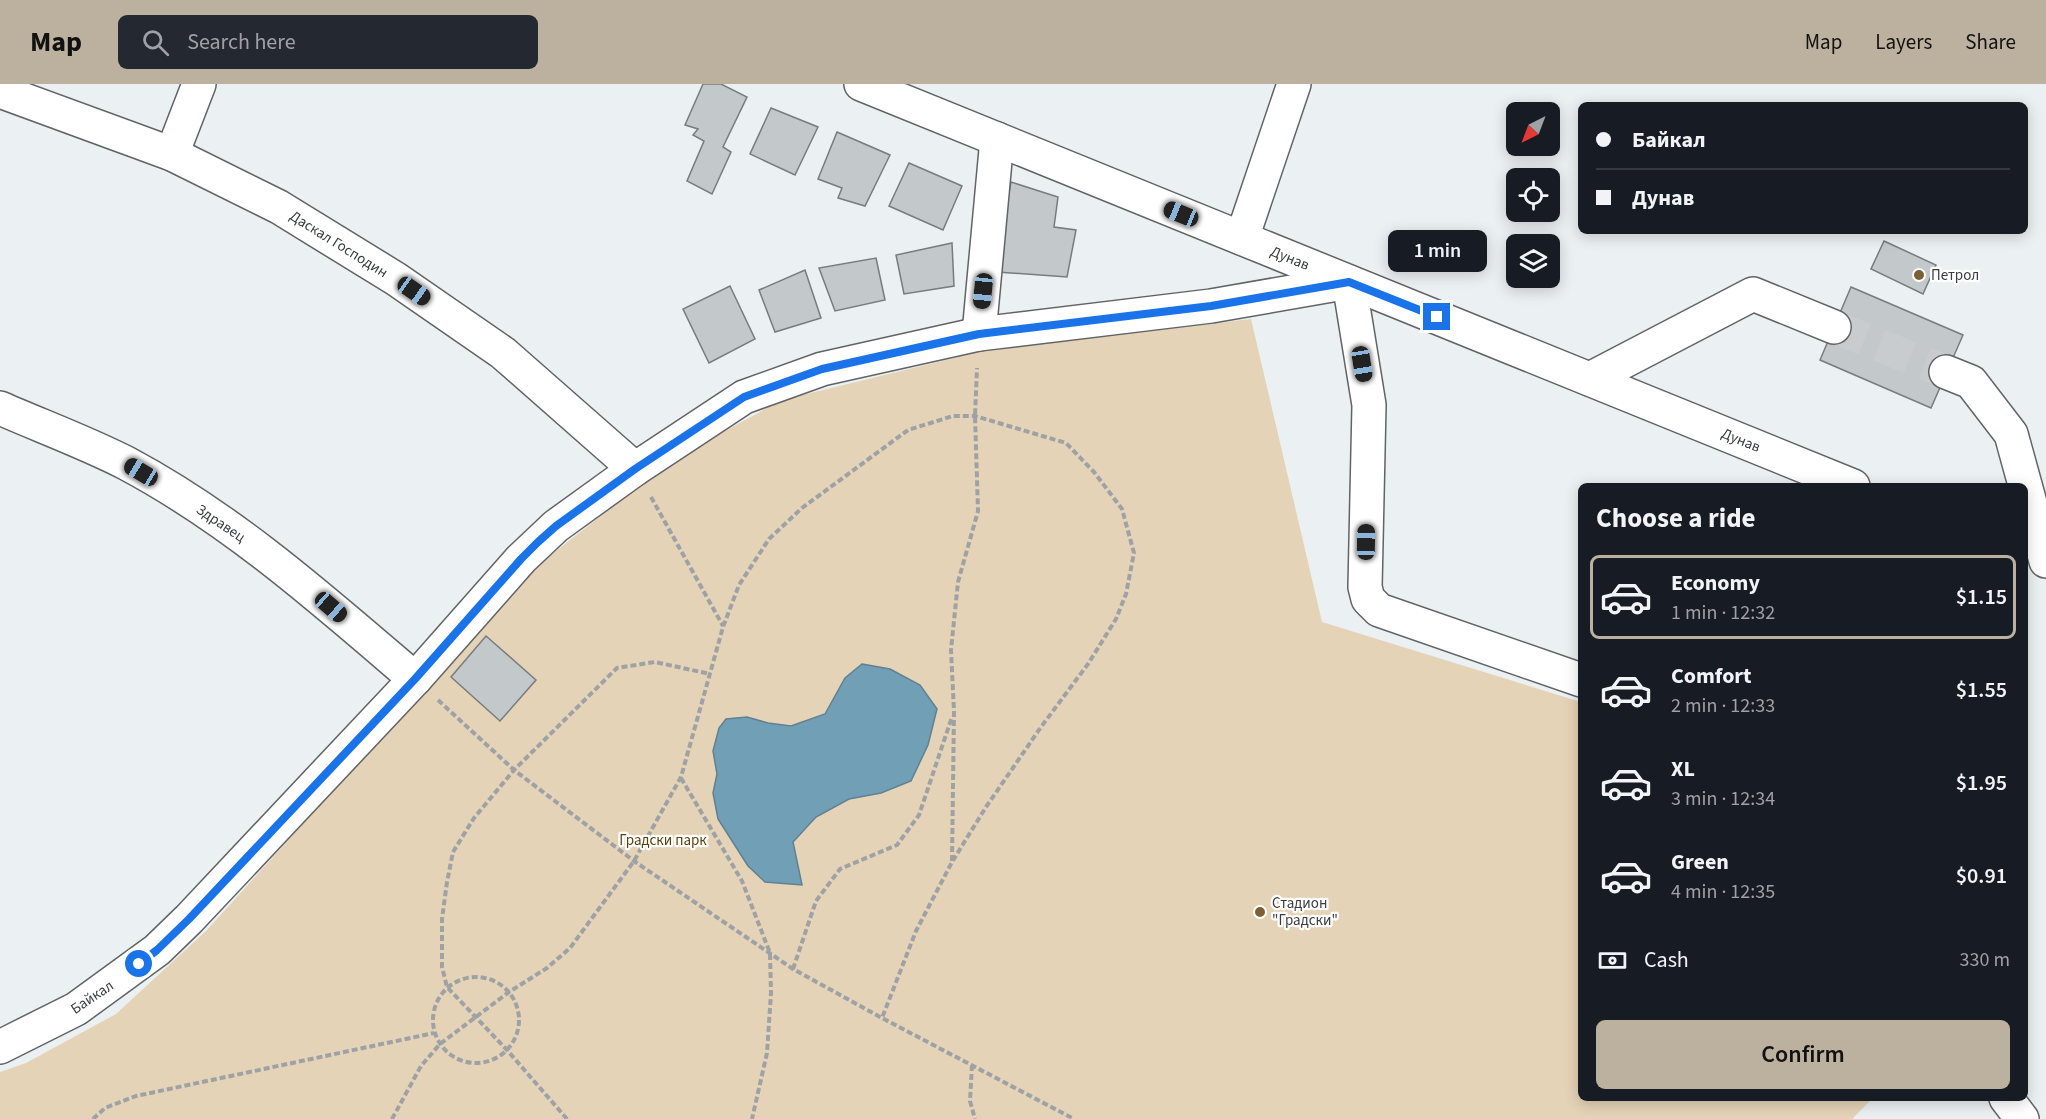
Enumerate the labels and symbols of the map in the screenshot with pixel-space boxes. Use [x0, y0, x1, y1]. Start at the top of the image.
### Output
north arrow [1506, 102, 1560, 156]
car [1161, 199, 1201, 229]
street label: Даскал Господин [286, 206, 392, 283]
callout: 1 min [1388, 230, 1486, 272]
street label: Дунав [1267, 241, 1313, 276]
place label: Петрол [1931, 265, 1979, 286]
marker: Петрол [1912, 268, 1926, 282]
car [972, 272, 994, 310]
car [394, 273, 434, 309]
route end [1423, 303, 1450, 330]
car [1350, 345, 1374, 383]
street label: Дунав [1718, 423, 1764, 458]
car [121, 455, 161, 489]
street label: Здравец [192, 499, 250, 548]
car [1357, 524, 1375, 560]
car [312, 588, 350, 626]
park label: Градски парк [619, 830, 707, 851]
place label: Стадион "Градски" [1272, 893, 1338, 931]
marker: Стадион "Градски" [1253, 905, 1267, 919]
route start [125, 950, 152, 977]
street label: Байкал [67, 975, 118, 1019]

